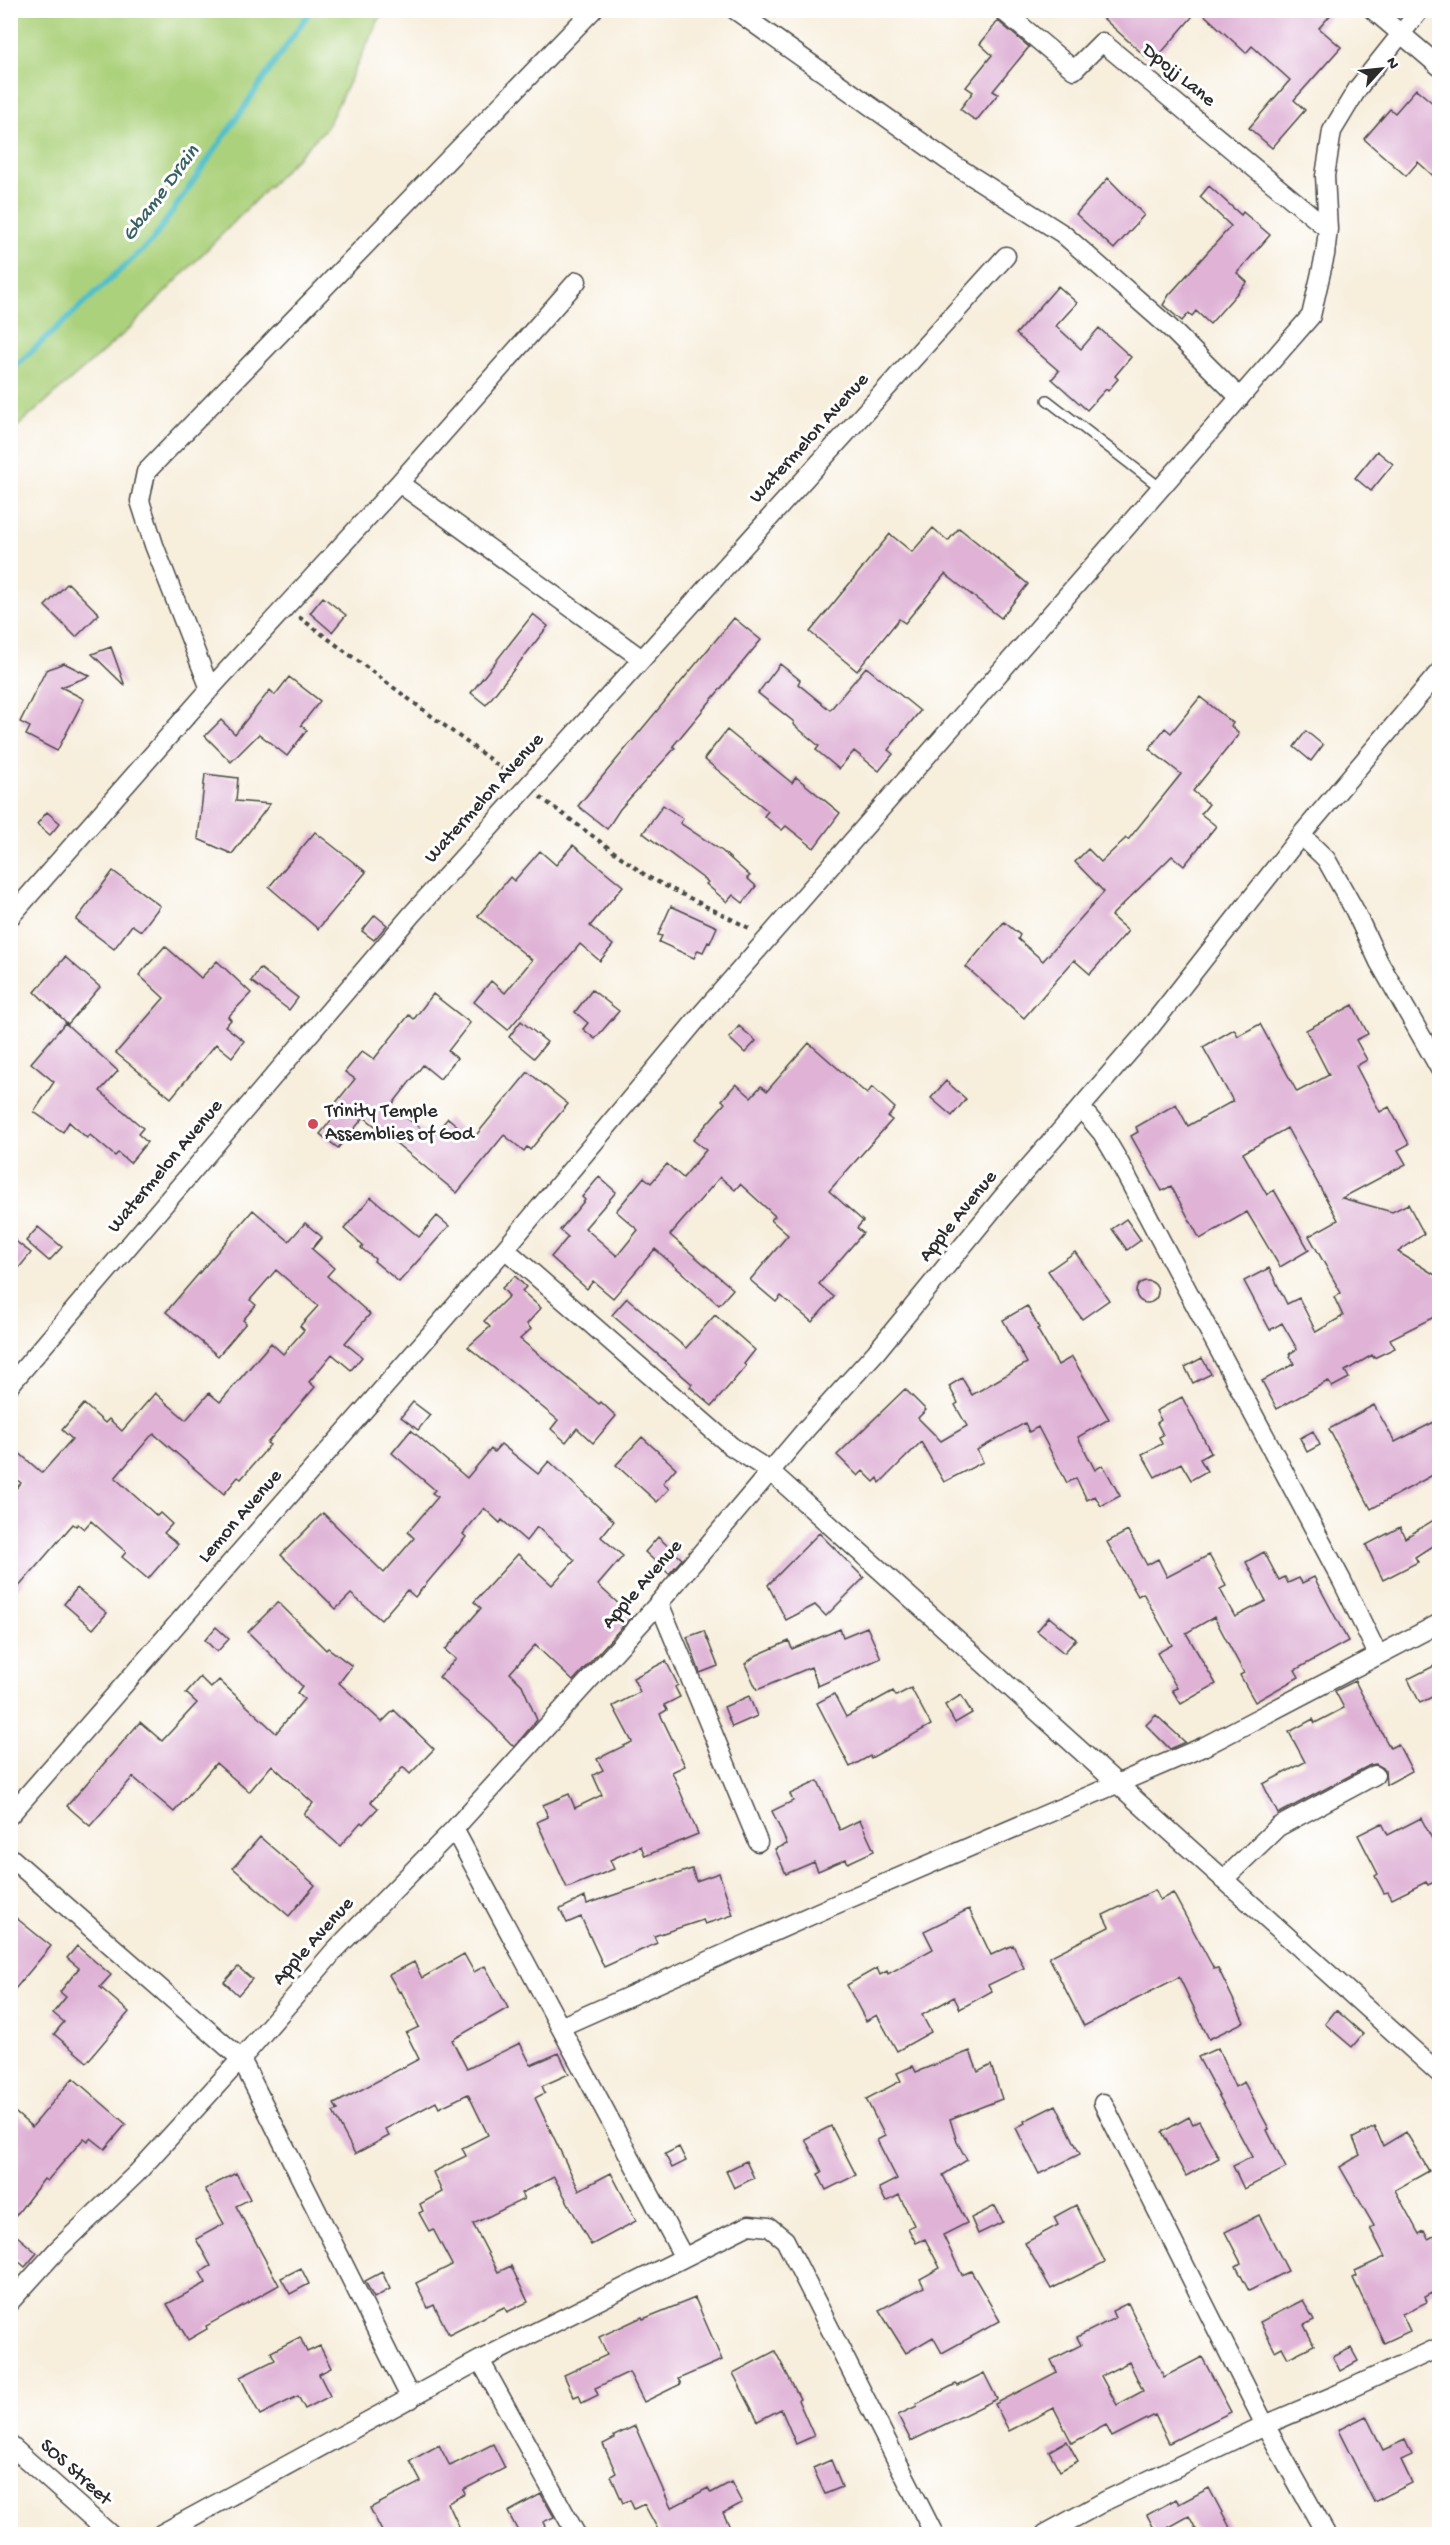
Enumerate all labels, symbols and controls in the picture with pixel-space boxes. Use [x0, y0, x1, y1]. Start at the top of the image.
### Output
street label: Dpojj Lane [1135, 38, 1220, 113]
north arrow [1351, 39, 1411, 99]
text: N [1380, 55, 1402, 73]
water label: Gbame Drain [118, 140, 207, 247]
street label: Watermelon Avenue [745, 369, 875, 509]
street label: Watermelon Avenue [420, 729, 550, 869]
street label: Watermelon Avenue [103, 1095, 229, 1239]
place label: Trinity Temple Assemblies of God [324, 1101, 476, 1147]
marker: Trinity Temple Assemblies of God [306, 1117, 320, 1131]
street label: Apple Avenue [915, 1166, 1003, 1267]
street label: Lemon Avenue [194, 1465, 288, 1569]
street label: Apple Avenue [598, 1535, 689, 1634]
street label: Apple Avenue [268, 1893, 360, 1991]
street label: SOS Street [34, 2435, 117, 2512]

